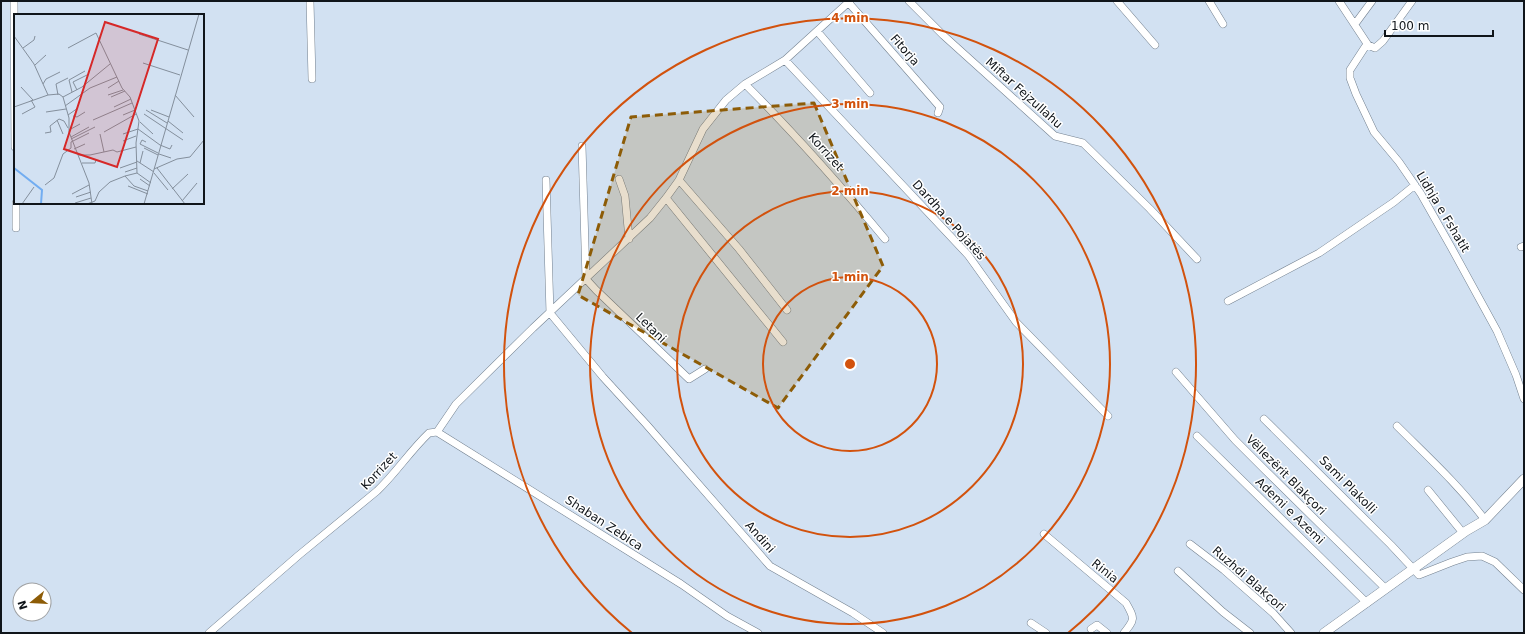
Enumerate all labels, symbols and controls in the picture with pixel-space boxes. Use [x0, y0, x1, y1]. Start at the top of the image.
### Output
text: 4 min [831, 11, 869, 25]
scale bar [1385, 12, 1493, 38]
inset map [14, 14, 204, 204]
text: 100 m [1391, 19, 1429, 33]
street label: Fitorja [888, 31, 922, 69]
street label: Miftar Fejzullahu [983, 55, 1065, 131]
text: 3 min [831, 97, 869, 111]
street label: Korrizet [805, 130, 847, 174]
street label: Lidhja e Fshatit [1413, 169, 1473, 255]
street label: Dardha e Pojatës [910, 177, 988, 263]
text: 2 min [831, 184, 869, 198]
text: 1 min [831, 270, 869, 284]
street label: Letani [633, 310, 669, 346]
centre of rings [843, 357, 857, 371]
street label: Vëllezërit Blakçori [1243, 432, 1329, 518]
street label: Korrizet [358, 449, 400, 493]
street label: Sami Plakolli [1316, 453, 1380, 517]
street label: Ademi e Azemi [1253, 475, 1327, 547]
street label: Shaban Zebica [563, 493, 645, 553]
street label: Andini [742, 518, 778, 556]
street label: Ruzhdi Blakçori [1210, 543, 1288, 615]
street label: Rinia [1089, 556, 1121, 586]
north arrow [12, 582, 52, 622]
text: N [15, 599, 31, 611]

